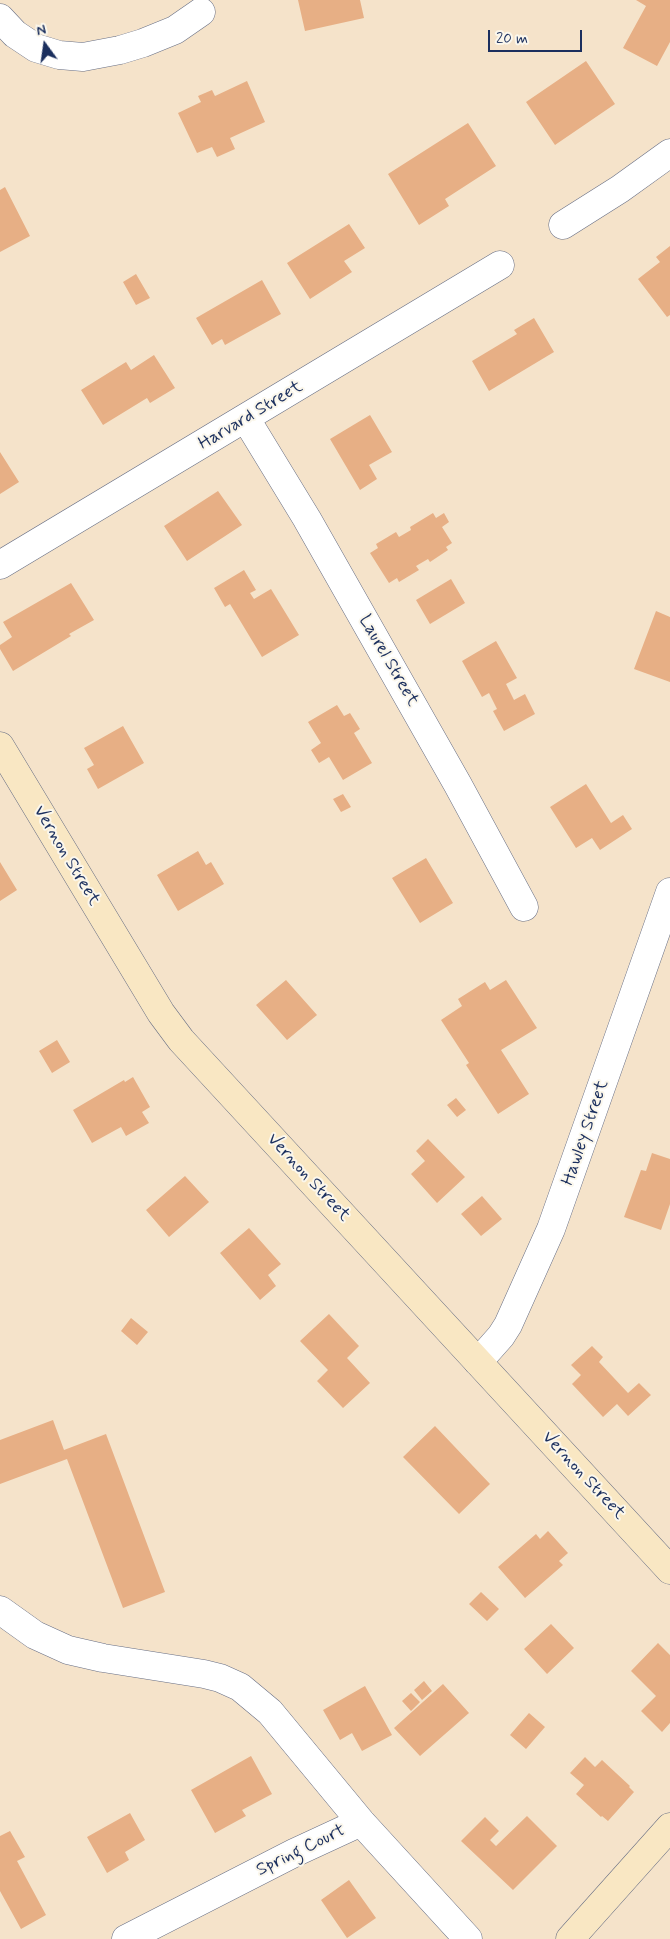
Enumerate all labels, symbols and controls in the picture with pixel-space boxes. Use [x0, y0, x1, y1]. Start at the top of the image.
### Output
north arrow [20, 20, 70, 70]
scale bar [490, 20, 584, 52]
text: N [35, 21, 48, 40]
text: 20 m [496, 29, 528, 49]
street label: Harvard Street [195, 376, 307, 456]
street label: Laurel Street [353, 611, 423, 711]
street label: Vernon Street [28, 802, 104, 910]
street label: Hawley Street [558, 1078, 614, 1188]
street label: Vernon Street [262, 1129, 354, 1227]
street label: Vernon Street [537, 1427, 629, 1525]
street label: Spring Court [253, 1820, 349, 1882]

